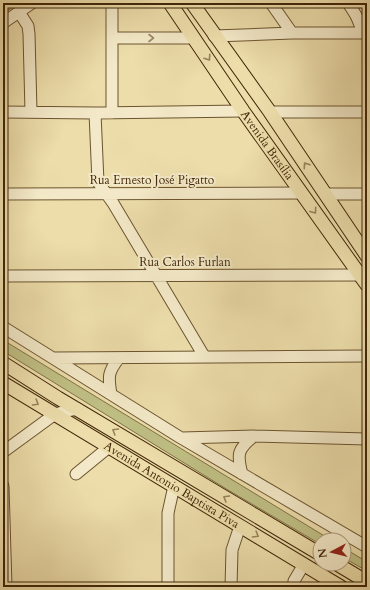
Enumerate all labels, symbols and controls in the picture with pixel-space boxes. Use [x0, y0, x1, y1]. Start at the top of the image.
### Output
one-way arrow [148, 34, 154, 42]
one-way arrow [203, 54, 210, 61]
street label: Avenida Brasília [237, 107, 298, 184]
one-way arrow [304, 163, 311, 170]
street label: Rua Ernesto José Pigatto [90, 172, 215, 188]
one-way arrow [309, 207, 317, 214]
street label: Rua Carlos Furlan [139, 254, 231, 270]
one-way arrow [32, 398, 39, 406]
one-way arrow [112, 429, 119, 436]
street label: Avenida Antonio Baptista Piva [101, 438, 243, 532]
one-way arrow [223, 495, 230, 503]
one-way arrow [252, 531, 259, 538]
north arrow [312, 532, 352, 572]
text: N [314, 547, 331, 559]

